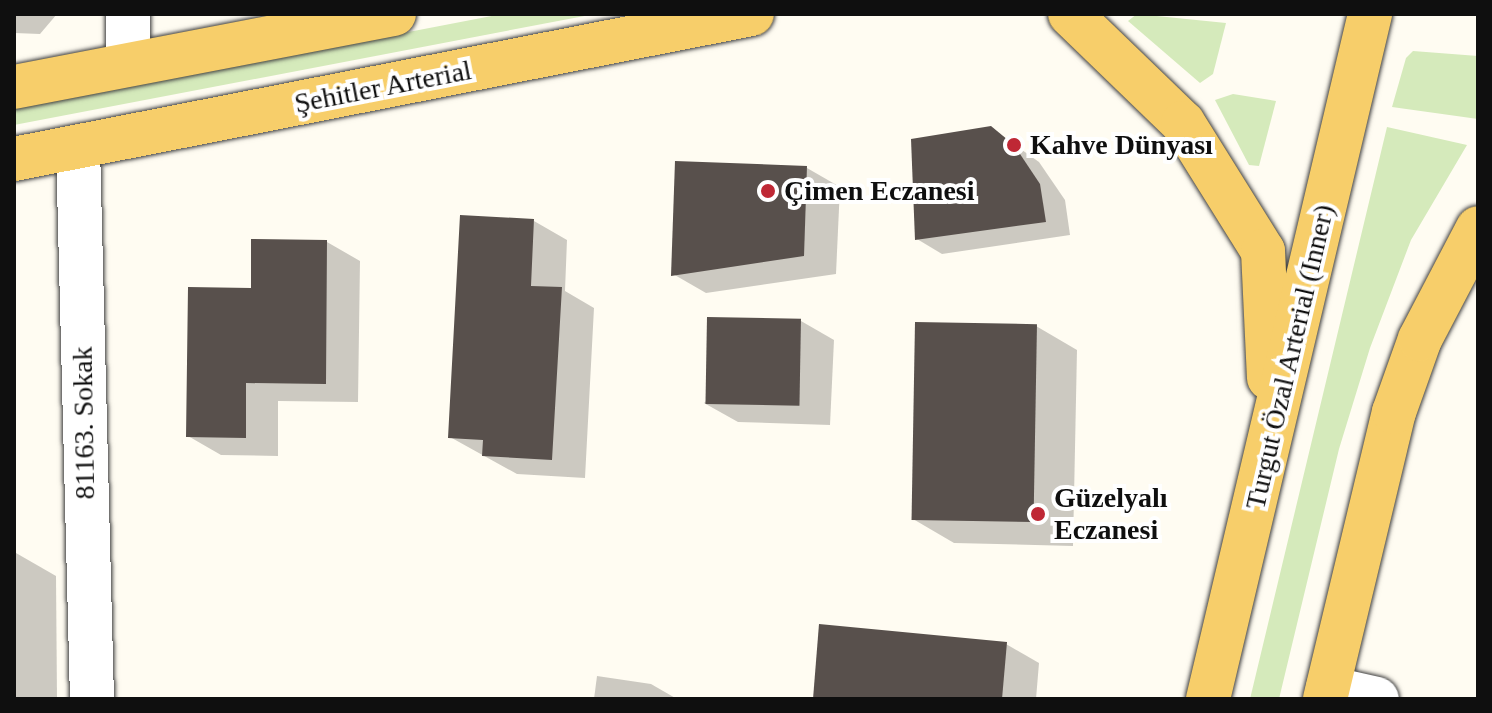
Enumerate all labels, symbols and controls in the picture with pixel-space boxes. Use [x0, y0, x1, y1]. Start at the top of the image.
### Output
street label: Şehitler Arterial [291, 53, 475, 121]
place label: Kahve Dünyası [1030, 128, 1213, 162]
marker: Kahve Dünyası [1005, 136, 1023, 154]
place label: Çimen Eczanesi [784, 174, 975, 208]
marker: Çimen Eczanesi [759, 182, 777, 200]
street label: Turgut Özal Arterial (Inner) [1238, 201, 1342, 513]
street label: 81163. Sokak [66, 346, 102, 500]
place label: Güzelyalı Eczanesi [1054, 481, 1168, 547]
marker: Güzelyalı Eczanesi [1029, 505, 1047, 523]

